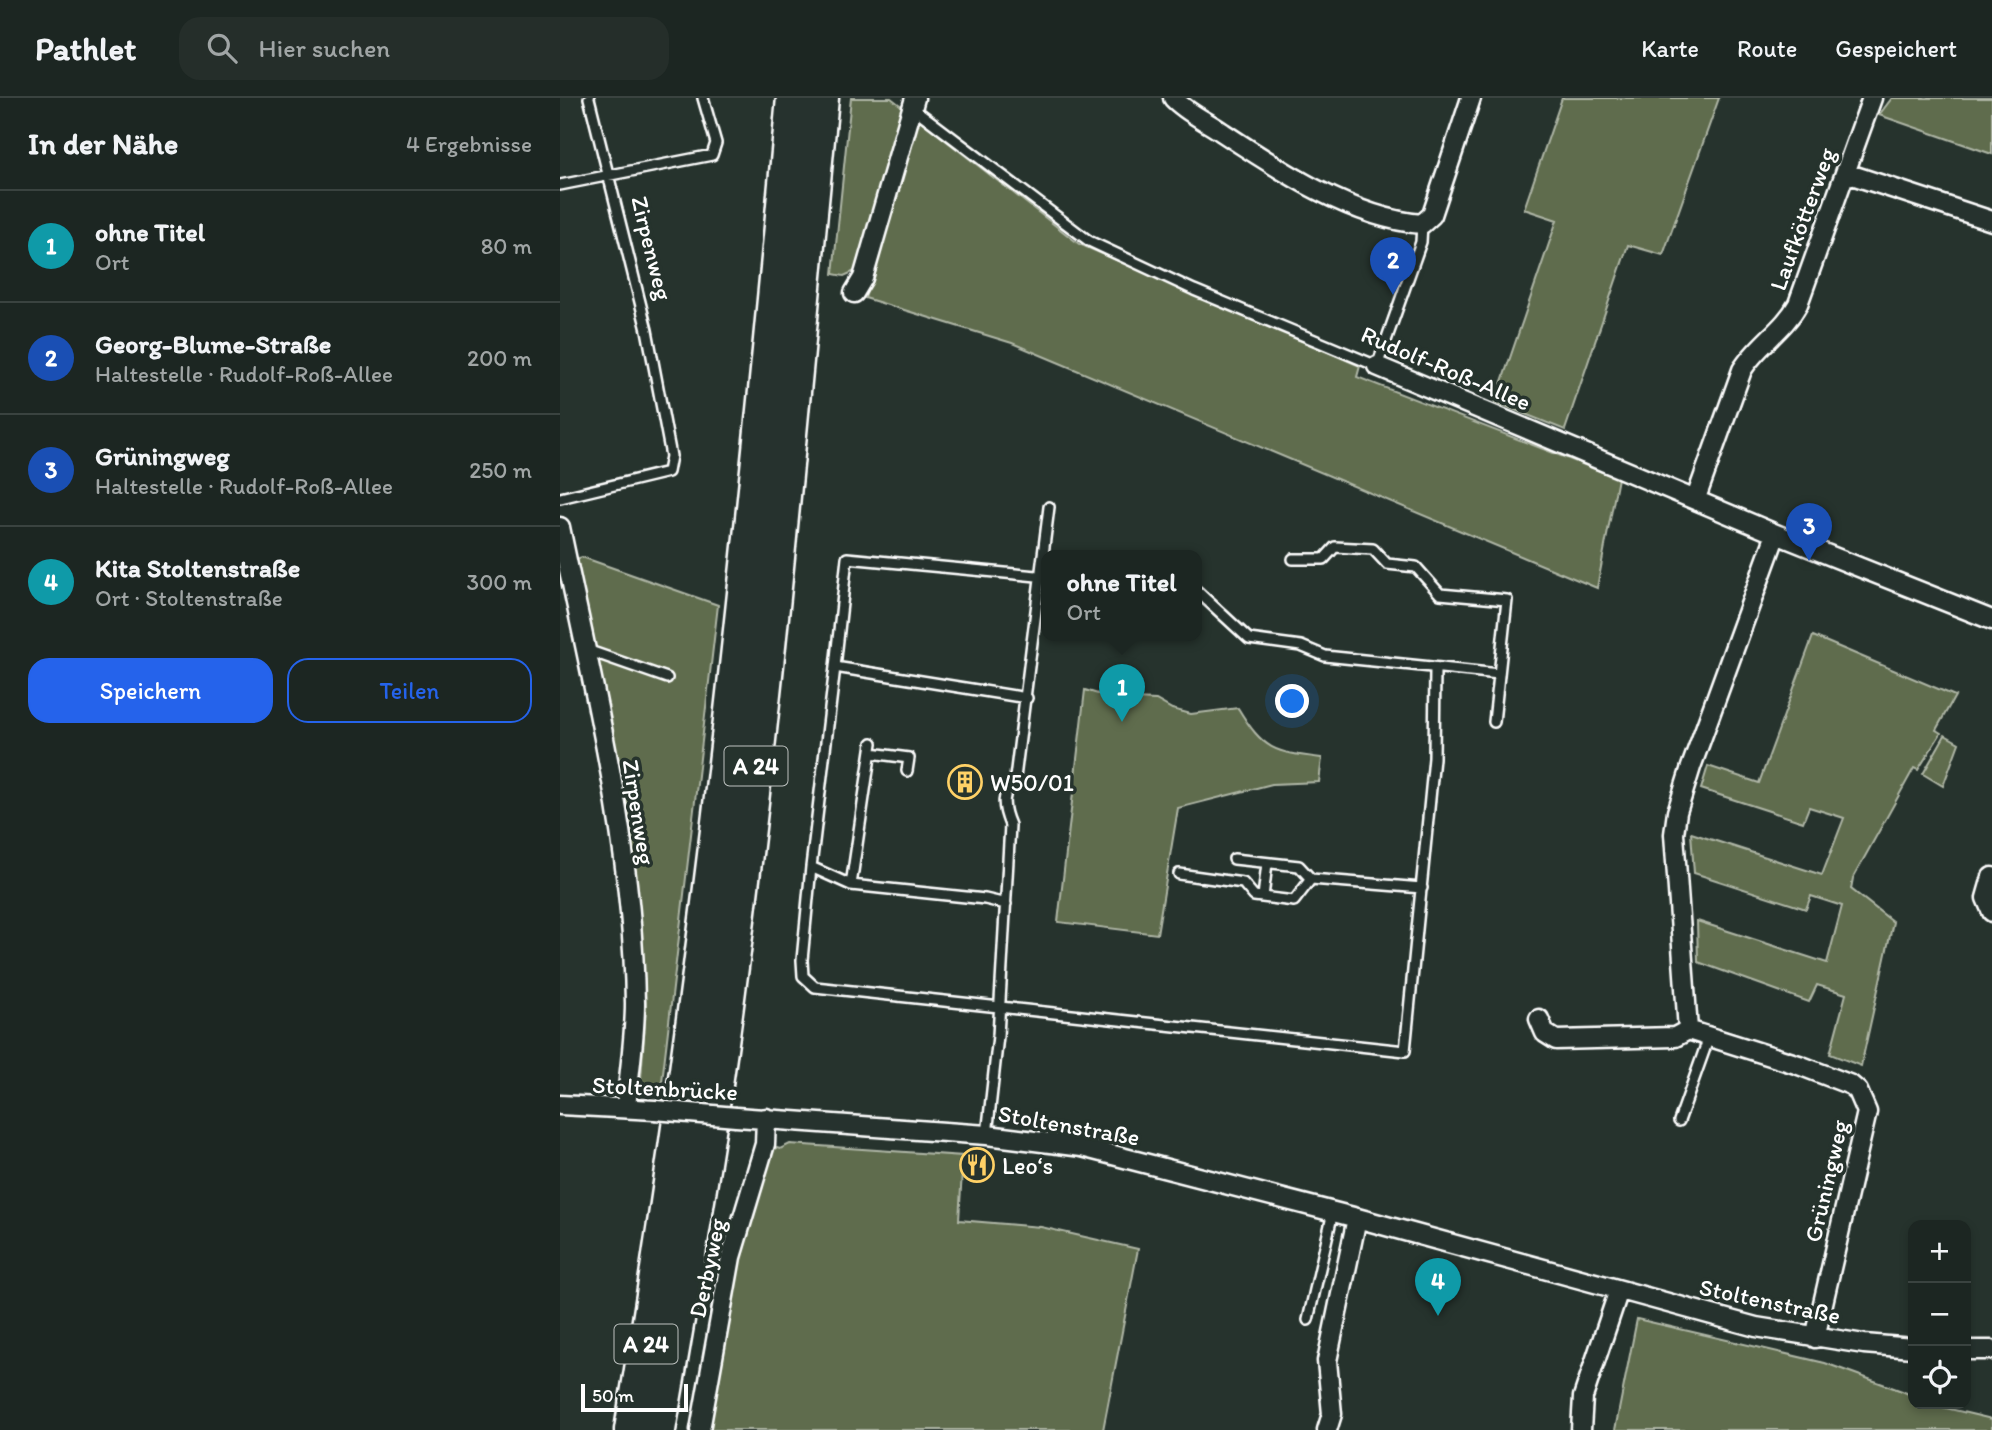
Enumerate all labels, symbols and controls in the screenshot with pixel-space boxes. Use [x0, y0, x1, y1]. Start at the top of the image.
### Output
search box [179, 17, 669, 80]
text: Pathlet [35, 29, 137, 68]
icon: search [203, 29, 241, 67]
text: Hier suchen [259, 32, 390, 64]
text: Karte [1641, 34, 1699, 63]
text: Route [1737, 34, 1797, 63]
text: Gespeichert [1835, 34, 1957, 63]
text: In der Nähe [28, 125, 178, 162]
text: 4 Ergebnisse [406, 130, 532, 158]
street label: Laufkötterweg [1763, 143, 1841, 294]
street label: Zirpenweg [625, 193, 679, 304]
text: ohne Titel [95, 216, 205, 248]
text: 1 [46, 232, 56, 260]
text: 80 m [481, 232, 532, 260]
pin: 2 [1370, 237, 1416, 295]
text: Ort [95, 248, 129, 276]
street label: Rudolf-Roß-Allee [1357, 319, 1535, 417]
text: Georg-Blume-Straße [95, 328, 331, 360]
text: 2 [45, 344, 57, 372]
text: 200 m [467, 344, 532, 372]
text: Haltestelle · Rudolf-Roß-Allee [95, 360, 393, 388]
text: Grüningweg [95, 440, 230, 472]
text: 3 [45, 456, 57, 484]
text: 250 m [469, 456, 532, 484]
text: Haltestelle · Rudolf-Roß-Allee [95, 472, 393, 500]
pin: 3 [1786, 503, 1832, 561]
popup [1041, 550, 1202, 641]
text: Kita Stoltenstraße [95, 552, 300, 584]
text: ohne Titel [1066, 566, 1177, 598]
text: 4 [44, 568, 58, 596]
text: 300 m [467, 568, 532, 596]
text: Ort · Stoltenstraße [95, 584, 283, 612]
text: Ort [1066, 598, 1101, 626]
button: Speichern [28, 658, 273, 723]
button: Teilen [287, 658, 532, 723]
pin: 1 [1099, 664, 1145, 722]
your location [1275, 684, 1309, 718]
road number: A 24 [724, 746, 788, 786]
street label: Zirpenweg [616, 757, 662, 868]
building icon: W50/01 [946, 763, 984, 801]
place label: W50/01 [990, 768, 1074, 797]
street label: Stoltenbrücke [591, 1070, 739, 1106]
street label: Stoltenstraße [996, 1098, 1142, 1152]
street label: Grüningweg [1798, 1117, 1854, 1245]
restaurant icon: Leo‘s [958, 1146, 996, 1184]
place label: Leo‘s [1002, 1151, 1053, 1180]
street label: Derbyweg [682, 1215, 732, 1320]
map controls [1908, 1220, 1971, 1409]
button: + [1908, 1220, 1971, 1283]
pin: 4 [1415, 1258, 1461, 1316]
street label: Stoltenstraße [1697, 1272, 1843, 1330]
button: − [1908, 1283, 1971, 1346]
road number: A 24 [615, 1324, 678, 1364]
button: locate [1908, 1346, 1971, 1409]
scale bar [581, 1381, 688, 1413]
text: 50 m [592, 1384, 634, 1407]

